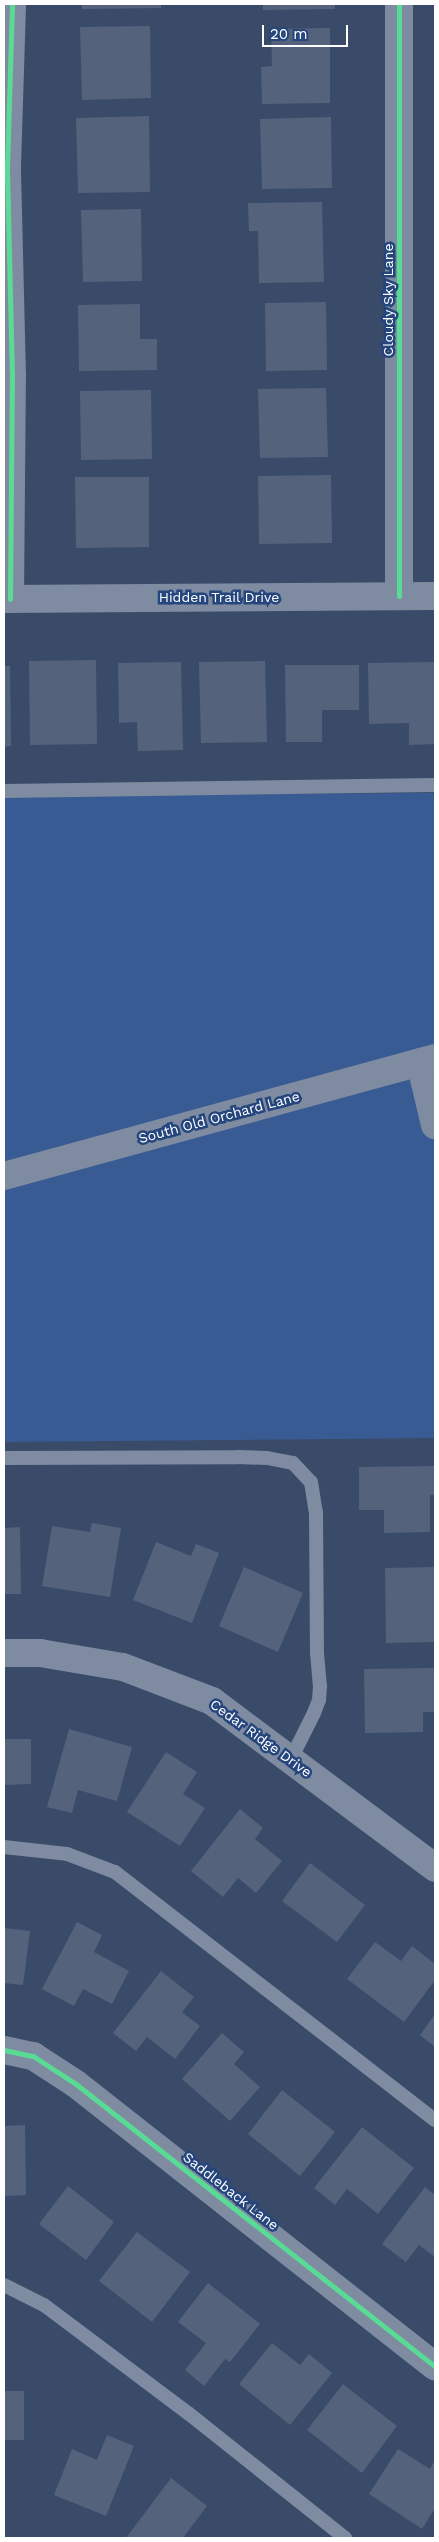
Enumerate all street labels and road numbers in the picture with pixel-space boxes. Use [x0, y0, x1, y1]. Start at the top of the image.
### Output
street label: Cloudy Sky Lane [380, 243, 396, 357]
street label: Hidden Trail Drive [158, 589, 280, 605]
street label: South Old Orchard Lane [137, 1087, 301, 1147]
street label: Cedar Ridge Drive [207, 1695, 315, 1781]
street label: Saddleback Lane [180, 2148, 282, 2234]

